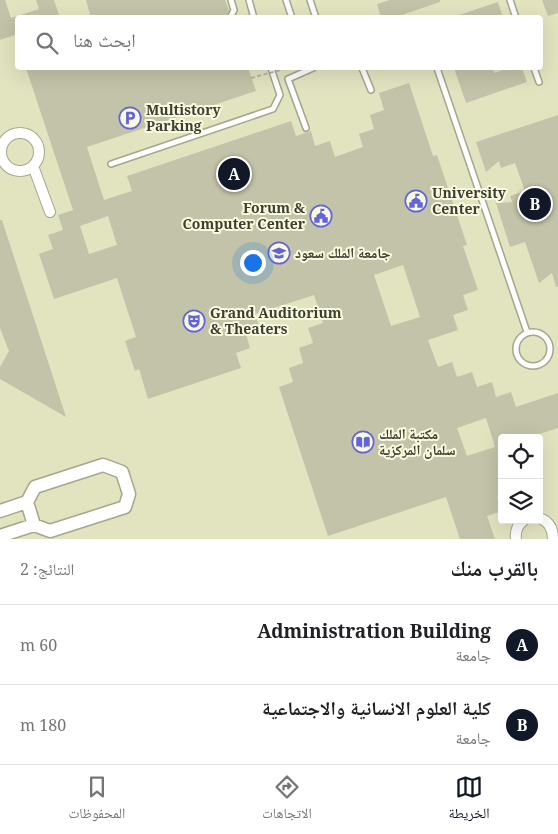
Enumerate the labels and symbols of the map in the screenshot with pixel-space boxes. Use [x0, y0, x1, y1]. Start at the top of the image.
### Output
place label: Multistory Parking [146, 100, 222, 135]
parking icon: Multistory Parking [118, 106, 142, 130]
pin: A [218, 155, 250, 193]
place label: University Center [432, 183, 507, 218]
pin: B [519, 185, 551, 223]
public building icon: University Center [404, 189, 428, 213]
place label: Forum & Computer Center [183, 198, 306, 233]
public building icon: Forum & Computer Center [309, 204, 333, 228]
school or university icon: جامعة الملك سعود [267, 241, 291, 265]
place label: جامعة الملك سعود [295, 243, 390, 262]
your location [240, 250, 266, 276]
place label: Grand Auditorium & Theaters [210, 303, 342, 338]
theatre icon: Grand Auditorium & Theaters [182, 309, 206, 333]
place label: مكتبة الملك سلمان المركزية [379, 424, 456, 459]
library icon: مكتبة الملك سلمان المركزية [351, 430, 375, 454]

